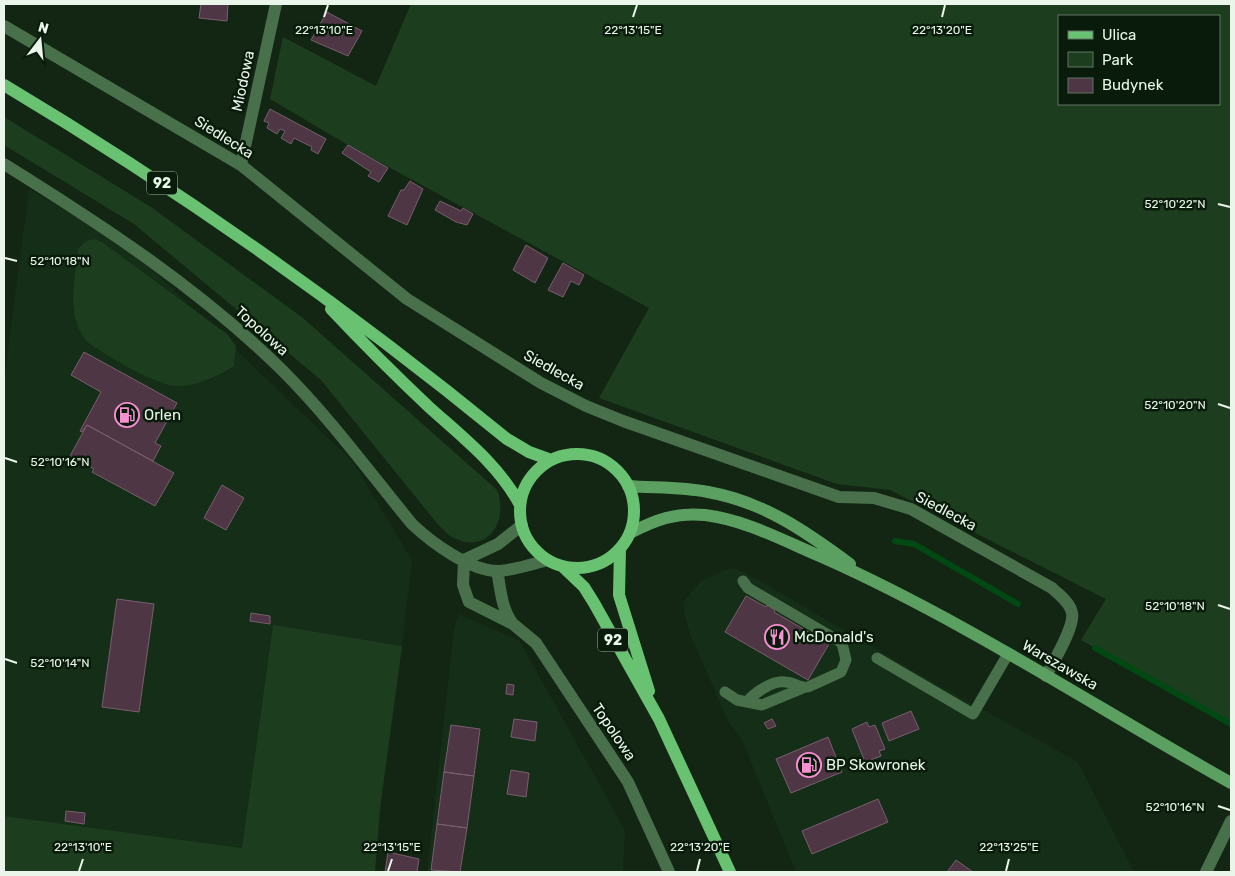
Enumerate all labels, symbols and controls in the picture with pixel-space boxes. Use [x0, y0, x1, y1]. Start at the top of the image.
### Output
north arrow [15, 15, 65, 65]
legend [1058, 15, 1220, 105]
text: N [36, 18, 51, 38]
text: 22°13'10"E [295, 23, 353, 37]
text: 22°13'15"E [604, 23, 662, 37]
text: 22°13'20"E [912, 23, 972, 37]
text: Ulica [1102, 26, 1136, 44]
street label: Miodowa [228, 49, 258, 113]
text: Park [1102, 51, 1133, 69]
text: Budynek [1102, 76, 1164, 94]
street label: Siedlecka [191, 112, 257, 162]
road number: 92 [147, 172, 177, 194]
text: 52°10'22"N [1144, 197, 1206, 211]
text: 52°10'18"N [30, 254, 90, 268]
street label: Topolowa [232, 302, 292, 360]
street label: Siedlecka [521, 346, 587, 394]
text: 52°10'20"N [1144, 398, 1206, 412]
fuel station icon: Orlen [114, 402, 140, 428]
place label: Orlen [144, 406, 181, 424]
text: 52°10'16"N [31, 455, 89, 469]
street label: Siedlecka [912, 487, 980, 535]
text: 52°10'18"N [1145, 599, 1205, 613]
restaurant icon: McDonald's [764, 624, 790, 650]
road number: 92 [598, 628, 628, 652]
place label: McDonald's [794, 628, 874, 646]
street label: Warszawska [1019, 636, 1101, 694]
text: 52°10'14"N [30, 656, 90, 670]
street label: Topolowa [588, 700, 640, 764]
fuel station icon: BP Skowronek [796, 752, 822, 778]
place label: BP Skowronek [826, 756, 926, 774]
text: 52°10'16"N [1146, 800, 1204, 814]
text: 22°13'10"E [54, 840, 112, 854]
text: 22°13'15"E [363, 840, 421, 854]
text: 22°13'20"E [670, 840, 730, 854]
text: 22°13'25"E [979, 840, 1039, 854]

